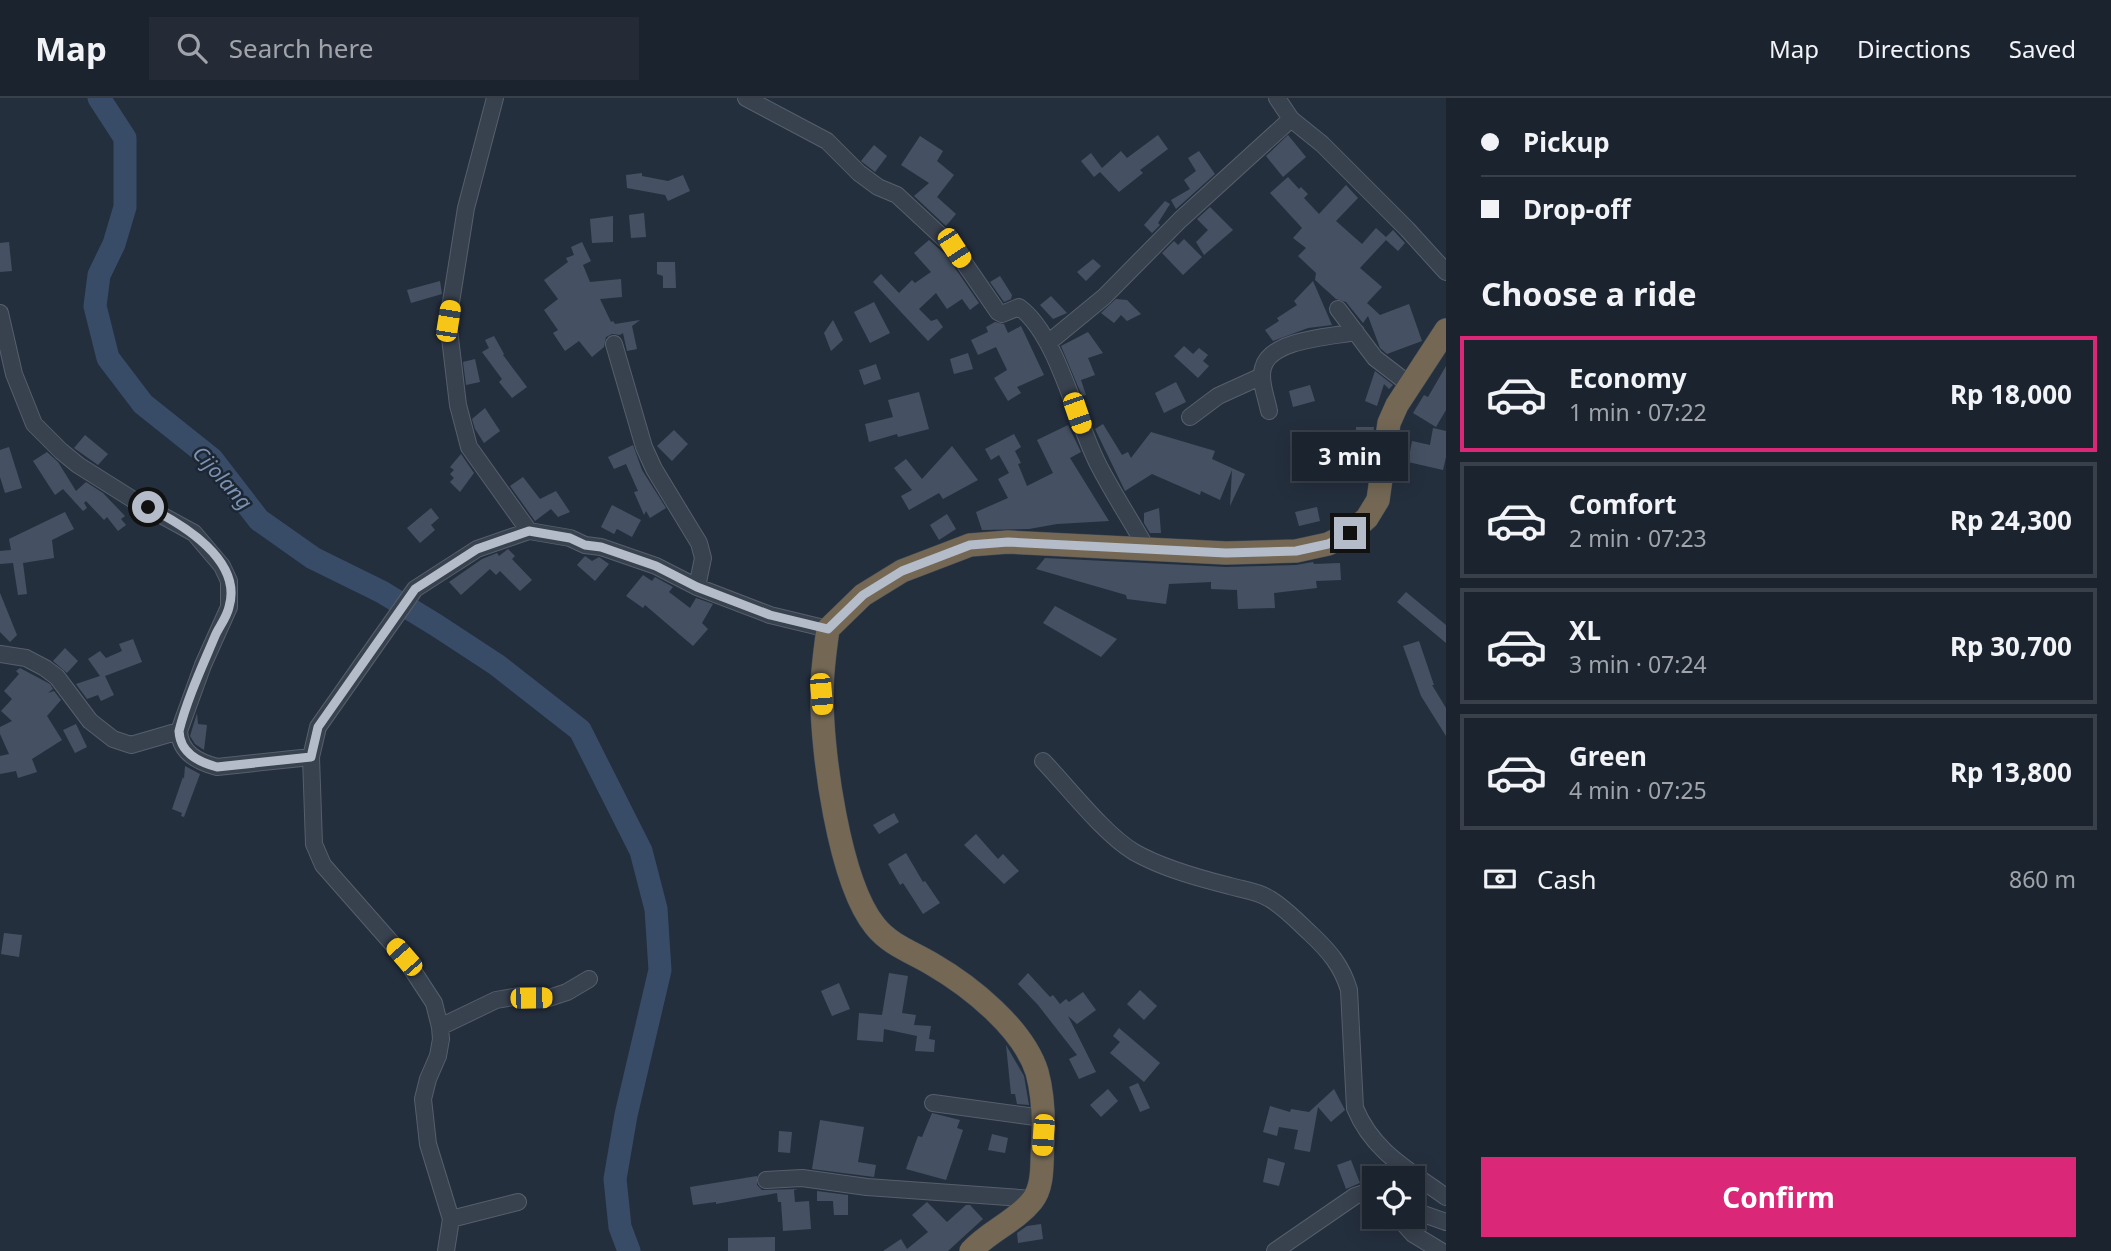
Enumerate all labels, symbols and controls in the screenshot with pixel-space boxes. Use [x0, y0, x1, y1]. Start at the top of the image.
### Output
search box [149, 17, 639, 80]
text: Map [35, 26, 107, 71]
icon: search [173, 29, 211, 67]
text: Search here [229, 30, 373, 66]
text: Map [1769, 32, 1819, 65]
text: Directions [1857, 32, 1971, 65]
text: Saved [2009, 32, 2076, 65]
text: Pickup [1523, 124, 1610, 160]
text: Drop-off [1523, 191, 1630, 227]
car [934, 225, 975, 271]
text: Choose a ride [1481, 272, 1697, 315]
car [435, 299, 462, 343]
text: Economy [1569, 360, 1687, 396]
icon: car [1485, 363, 1548, 426]
text: Rp 18,000 [1950, 376, 2072, 412]
car [1061, 390, 1094, 436]
text: 1 min · 07:22 [1569, 396, 1707, 428]
callout: 3 min [1292, 432, 1408, 480]
water label: Cijolang [187, 439, 259, 515]
text: 3 min [1318, 440, 1382, 472]
text: Comfort [1569, 486, 1677, 522]
icon: car [1485, 489, 1548, 552]
route start [132, 491, 164, 523]
text: Rp 24,300 [1950, 502, 2072, 538]
route end [1334, 517, 1366, 549]
text: 2 min · 07:23 [1569, 522, 1707, 554]
text: XL [1569, 612, 1601, 648]
icon: car [1485, 615, 1548, 678]
text: Rp 30,700 [1950, 628, 2072, 664]
text: 3 min · 07:24 [1569, 648, 1707, 680]
car [809, 672, 834, 716]
text: Green [1569, 738, 1647, 774]
icon: car [1485, 741, 1548, 804]
text: Rp 13,800 [1950, 754, 2072, 790]
text: 4 min · 07:25 [1569, 774, 1707, 806]
icon: cash [1481, 860, 1519, 898]
text: Cash [1537, 861, 1597, 897]
text: 860 m [2009, 863, 2076, 895]
car [383, 934, 426, 980]
car [510, 987, 553, 1009]
car [1032, 1113, 1055, 1157]
button: Confirm [1481, 1157, 2076, 1237]
map controls [1362, 1166, 1425, 1229]
button: locate [1362, 1166, 1425, 1229]

